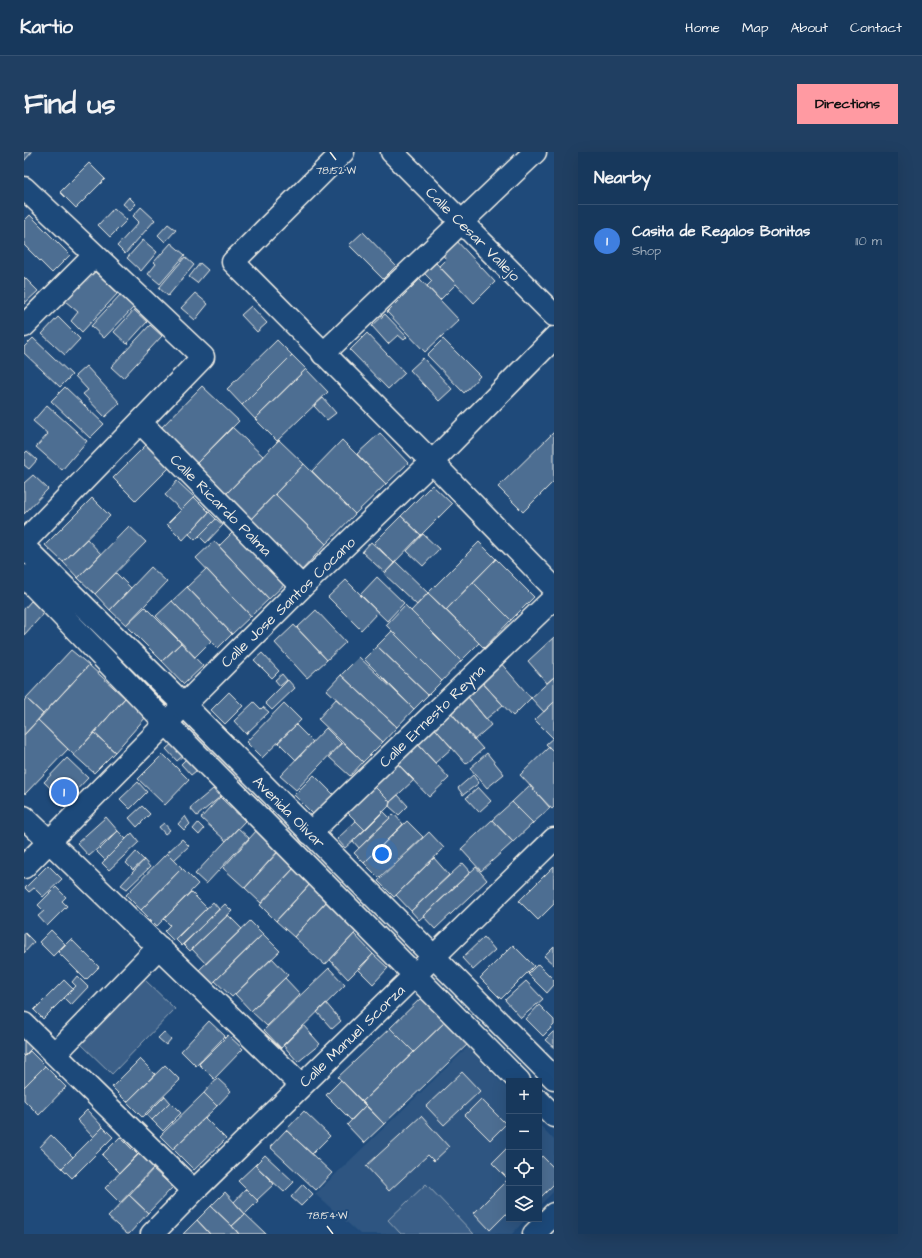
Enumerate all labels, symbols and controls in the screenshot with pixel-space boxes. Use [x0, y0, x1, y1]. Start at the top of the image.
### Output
text: Kartio [20, 14, 73, 41]
text: Home [685, 18, 720, 38]
text: Map [742, 18, 768, 38]
text: About [790, 18, 828, 38]
text: Contact [850, 18, 902, 38]
button: Directions [797, 84, 898, 124]
text: Find us [24, 85, 115, 124]
text: 78.152°W [316, 164, 356, 178]
text: Nearby [594, 166, 651, 190]
street label: Calle Cesar Vallejo [421, 182, 525, 287]
text: Casita de Regalos Bonitas [632, 221, 810, 242]
text: 1 [606, 232, 608, 250]
text: 110 m [855, 232, 882, 250]
text: Shop [632, 242, 661, 260]
street label: Calle Ricardo Palma [165, 450, 277, 561]
street label: Calle Jose Santos Cocano [216, 532, 361, 672]
street label: Calle Ernesto Reyna [375, 660, 491, 773]
street label: Avenida Olivar [248, 771, 330, 853]
pin: 1 [51, 777, 77, 807]
your location [372, 844, 392, 864]
street label: Calle Manuel Scorza [295, 980, 410, 1092]
map controls [506, 1078, 542, 1222]
button: + [506, 1078, 542, 1114]
button: − [506, 1114, 542, 1150]
button: locate [506, 1150, 542, 1186]
button: layers [506, 1186, 542, 1222]
text: 78.154°W [307, 1209, 348, 1223]

